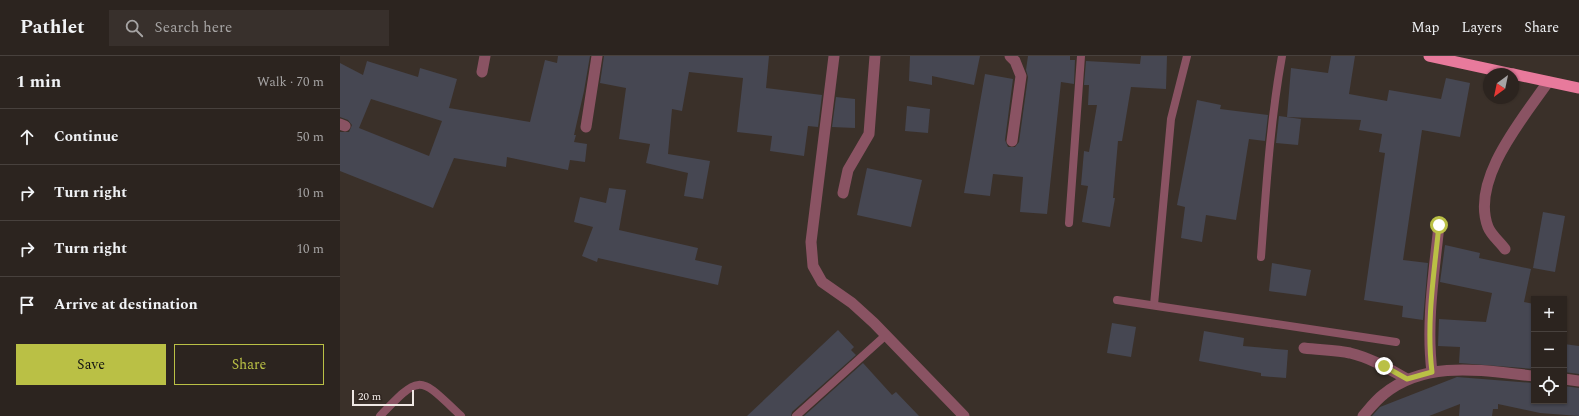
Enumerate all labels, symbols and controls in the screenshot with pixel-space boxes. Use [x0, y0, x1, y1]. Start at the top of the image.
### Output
search box [109, 10, 389, 46]
text: Pathlet [20, 13, 85, 42]
text: Search here [155, 16, 232, 39]
icon: search [123, 17, 145, 39]
text: Map [1411, 17, 1440, 38]
text: Layers [1462, 17, 1502, 38]
text: Share [1524, 17, 1559, 38]
north arrow [1483, 68, 1519, 104]
text: 1 min [16, 69, 61, 95]
text: Walk · 70 m [257, 72, 324, 92]
text: Continue [54, 125, 119, 148]
icon: ahead [16, 126, 38, 148]
text: 50 m [297, 127, 324, 147]
text: Turn right [54, 181, 127, 204]
icon: right [16, 182, 38, 204]
text: 10 m [297, 183, 324, 203]
route start [1430, 216, 1448, 234]
text: Turn right [54, 237, 127, 260]
icon: right [16, 238, 38, 260]
text: 10 m [297, 239, 324, 259]
text: Arrive at destination [54, 293, 198, 316]
icon: arrive [16, 294, 38, 316]
map controls [1531, 296, 1567, 404]
button: + [1531, 296, 1567, 332]
button: − [1531, 332, 1567, 368]
button: Save [16, 344, 166, 385]
button: Share [174, 344, 324, 385]
route end [1375, 357, 1393, 375]
button: locate [1531, 368, 1567, 404]
scale bar [352, 388, 414, 407]
text: 20 m [358, 388, 381, 405]

